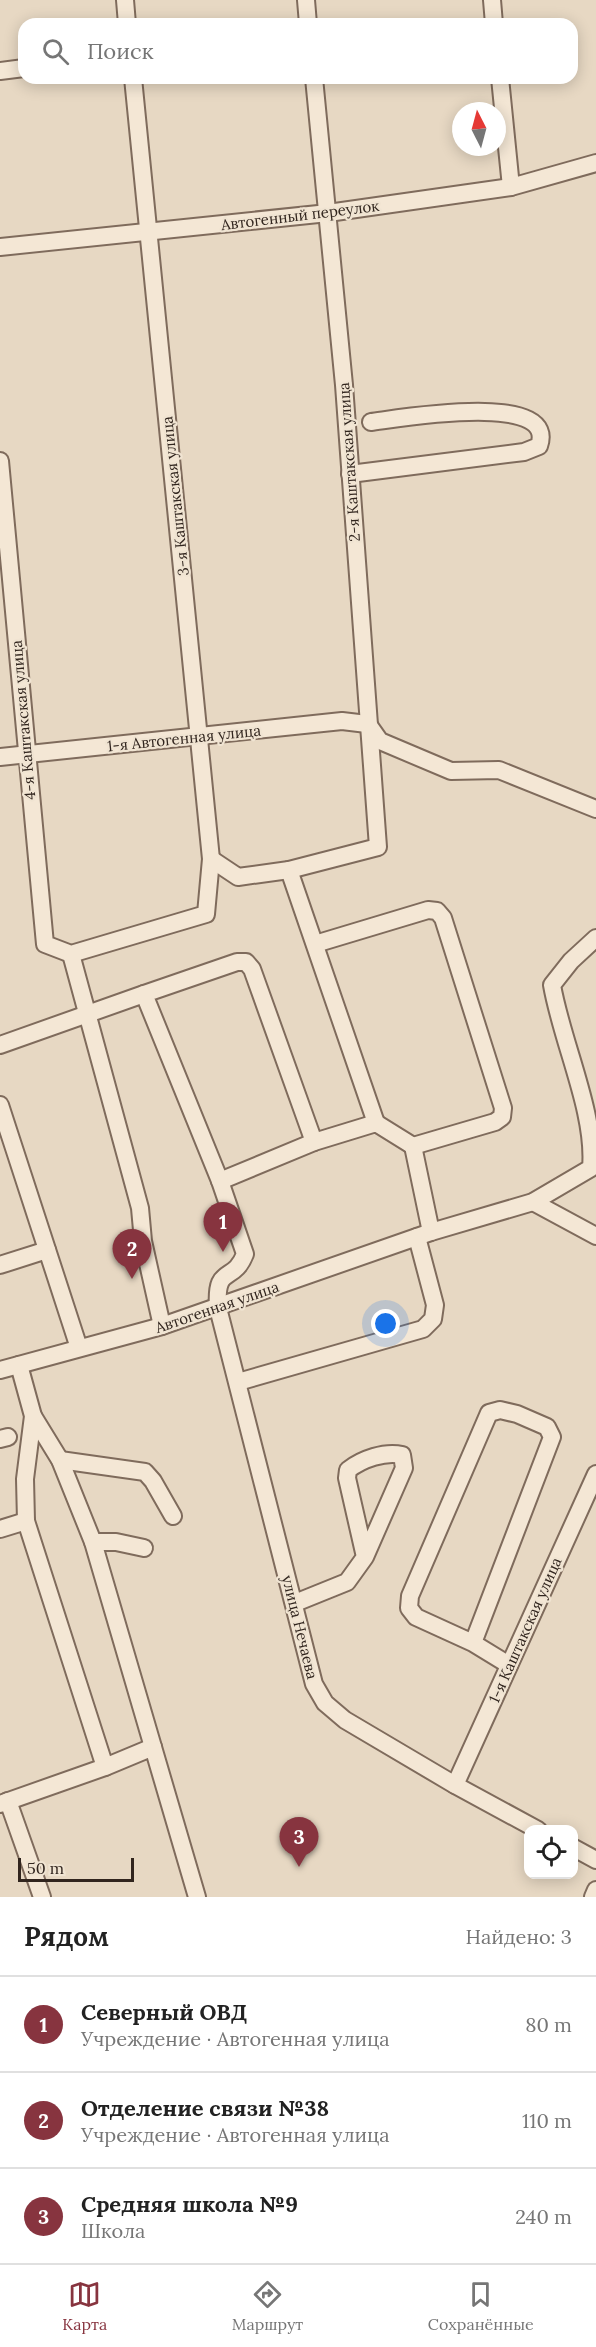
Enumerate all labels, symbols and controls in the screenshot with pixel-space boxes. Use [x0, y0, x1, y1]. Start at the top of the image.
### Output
search box [18, 18, 578, 84]
icon: search [39, 35, 72, 68]
text: Поиск [87, 37, 153, 65]
north arrow [452, 102, 506, 156]
street label: Автогенный переулок [219, 196, 380, 234]
street label: 2-я Каштакская улица [334, 381, 364, 542]
street label: 3-я Каштакская улица [157, 415, 193, 577]
street label: 4-я Каштакская улица [7, 639, 39, 801]
street label: 1-я Автогенная улица [106, 720, 262, 756]
pin: 1 [204, 1202, 242, 1252]
pin: 2 [112, 1230, 152, 1279]
street label: Автогенная улица [152, 1277, 282, 1337]
your location [371, 1309, 400, 1338]
street label: 1-я Каштакская улица [484, 1554, 566, 1706]
street label: улица Нечаева [278, 1573, 322, 1681]
pin: 3 [280, 1818, 318, 1867]
map controls [524, 1825, 578, 1879]
button: locate [524, 1825, 578, 1879]
scale bar [18, 1855, 134, 1882]
text: 50 m [27, 1858, 64, 1878]
text: Рядом [24, 1920, 109, 1953]
text: Найдено: 3 [466, 1924, 572, 1949]
text: Северный ОВД [81, 1998, 247, 2026]
text: 1 [39, 2012, 48, 2037]
text: 80 m [525, 2012, 572, 2037]
text: Учреждение · Автогенная улица [81, 2026, 390, 2051]
text: Отделение связи №38 [81, 2094, 329, 2122]
text: 2 [38, 2108, 49, 2133]
text: 110 m [522, 2108, 572, 2133]
text: Учреждение · Автогенная улица [81, 2122, 390, 2147]
text: Средняя школа №9 [81, 2190, 298, 2218]
text: 3 [38, 2204, 49, 2229]
text: 240 m [515, 2204, 572, 2229]
text: Школа [81, 2218, 145, 2243]
tab: Карта [62, 2278, 107, 2334]
tab: Маршрут [232, 2278, 303, 2334]
tab: Сохранённые [428, 2278, 534, 2334]

